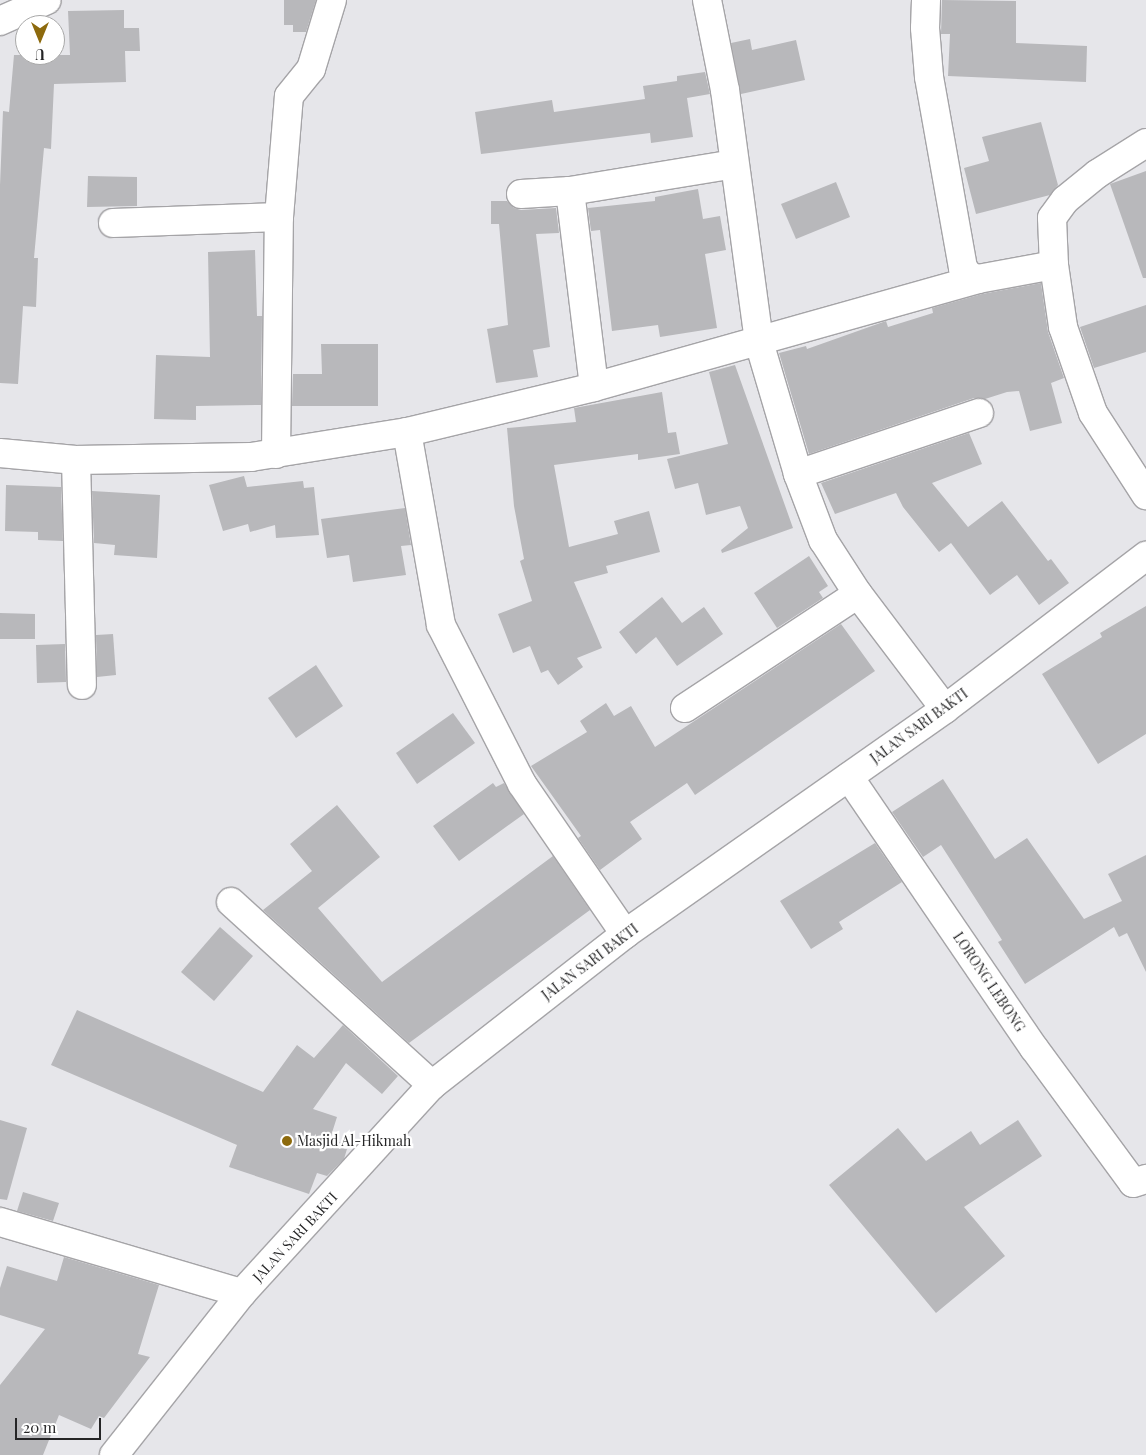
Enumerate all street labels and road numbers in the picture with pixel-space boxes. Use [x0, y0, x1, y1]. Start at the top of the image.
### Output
street label: JALAN SARI BAKTI [867, 685, 971, 767]
street label: JALAN SARI BAKTI [539, 920, 641, 1004]
street label: LORONG LEBONG [950, 929, 1028, 1035]
street label: JALAN SARI BAKTI [249, 1189, 341, 1285]

